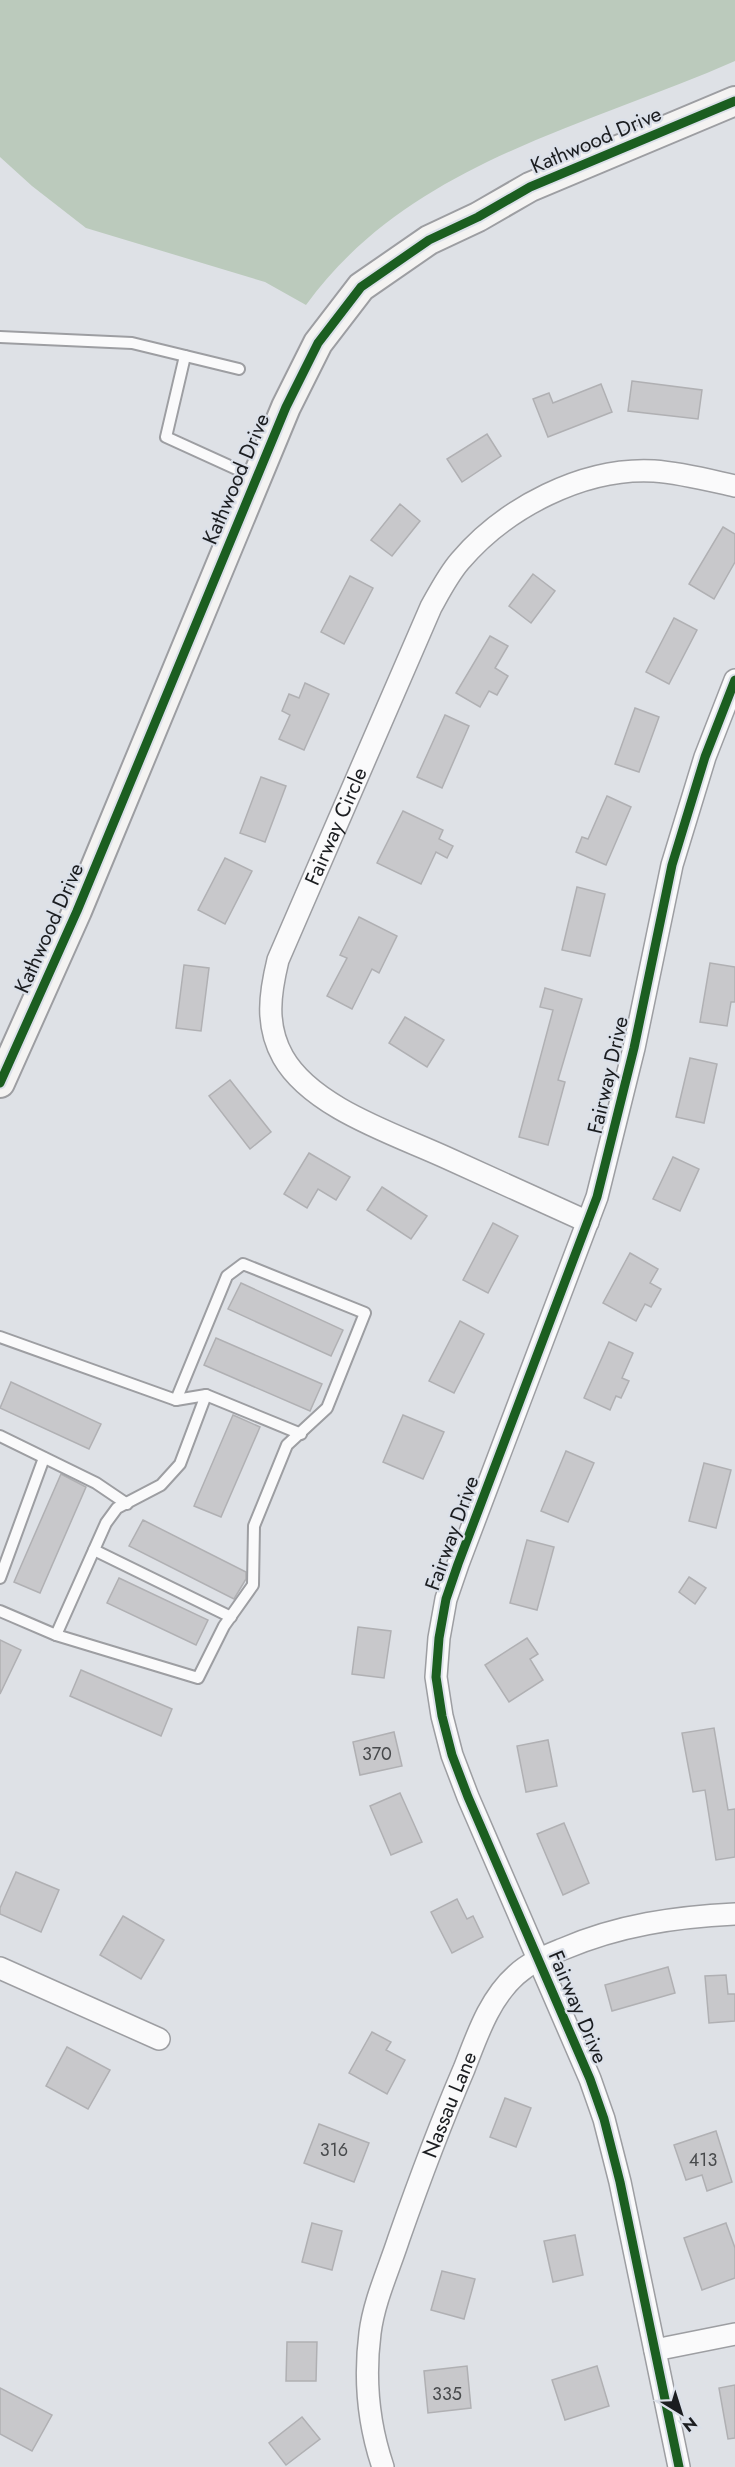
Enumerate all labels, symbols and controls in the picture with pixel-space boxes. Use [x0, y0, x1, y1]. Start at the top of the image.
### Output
street label: Kathwood Drive [526, 99, 666, 181]
street label: Kathwood Drive [195, 409, 277, 549]
street label: Fairway Circle [297, 763, 375, 890]
street label: Kathwood Drive [7, 858, 91, 998]
street label: Fairway Drive [580, 1013, 636, 1137]
street label: Fairway Drive [417, 1471, 487, 1594]
house number: 370 [362, 1741, 392, 1767]
street label: Fairway Drive [541, 1946, 615, 2068]
street label: Nassau Lane [415, 2047, 484, 2162]
house number: 316 [320, 2137, 348, 2163]
house number: 413 [689, 2147, 717, 2173]
house number: 335 [432, 2381, 462, 2407]
north arrow [651, 2383, 711, 2443]
text: N [678, 2411, 702, 2437]

